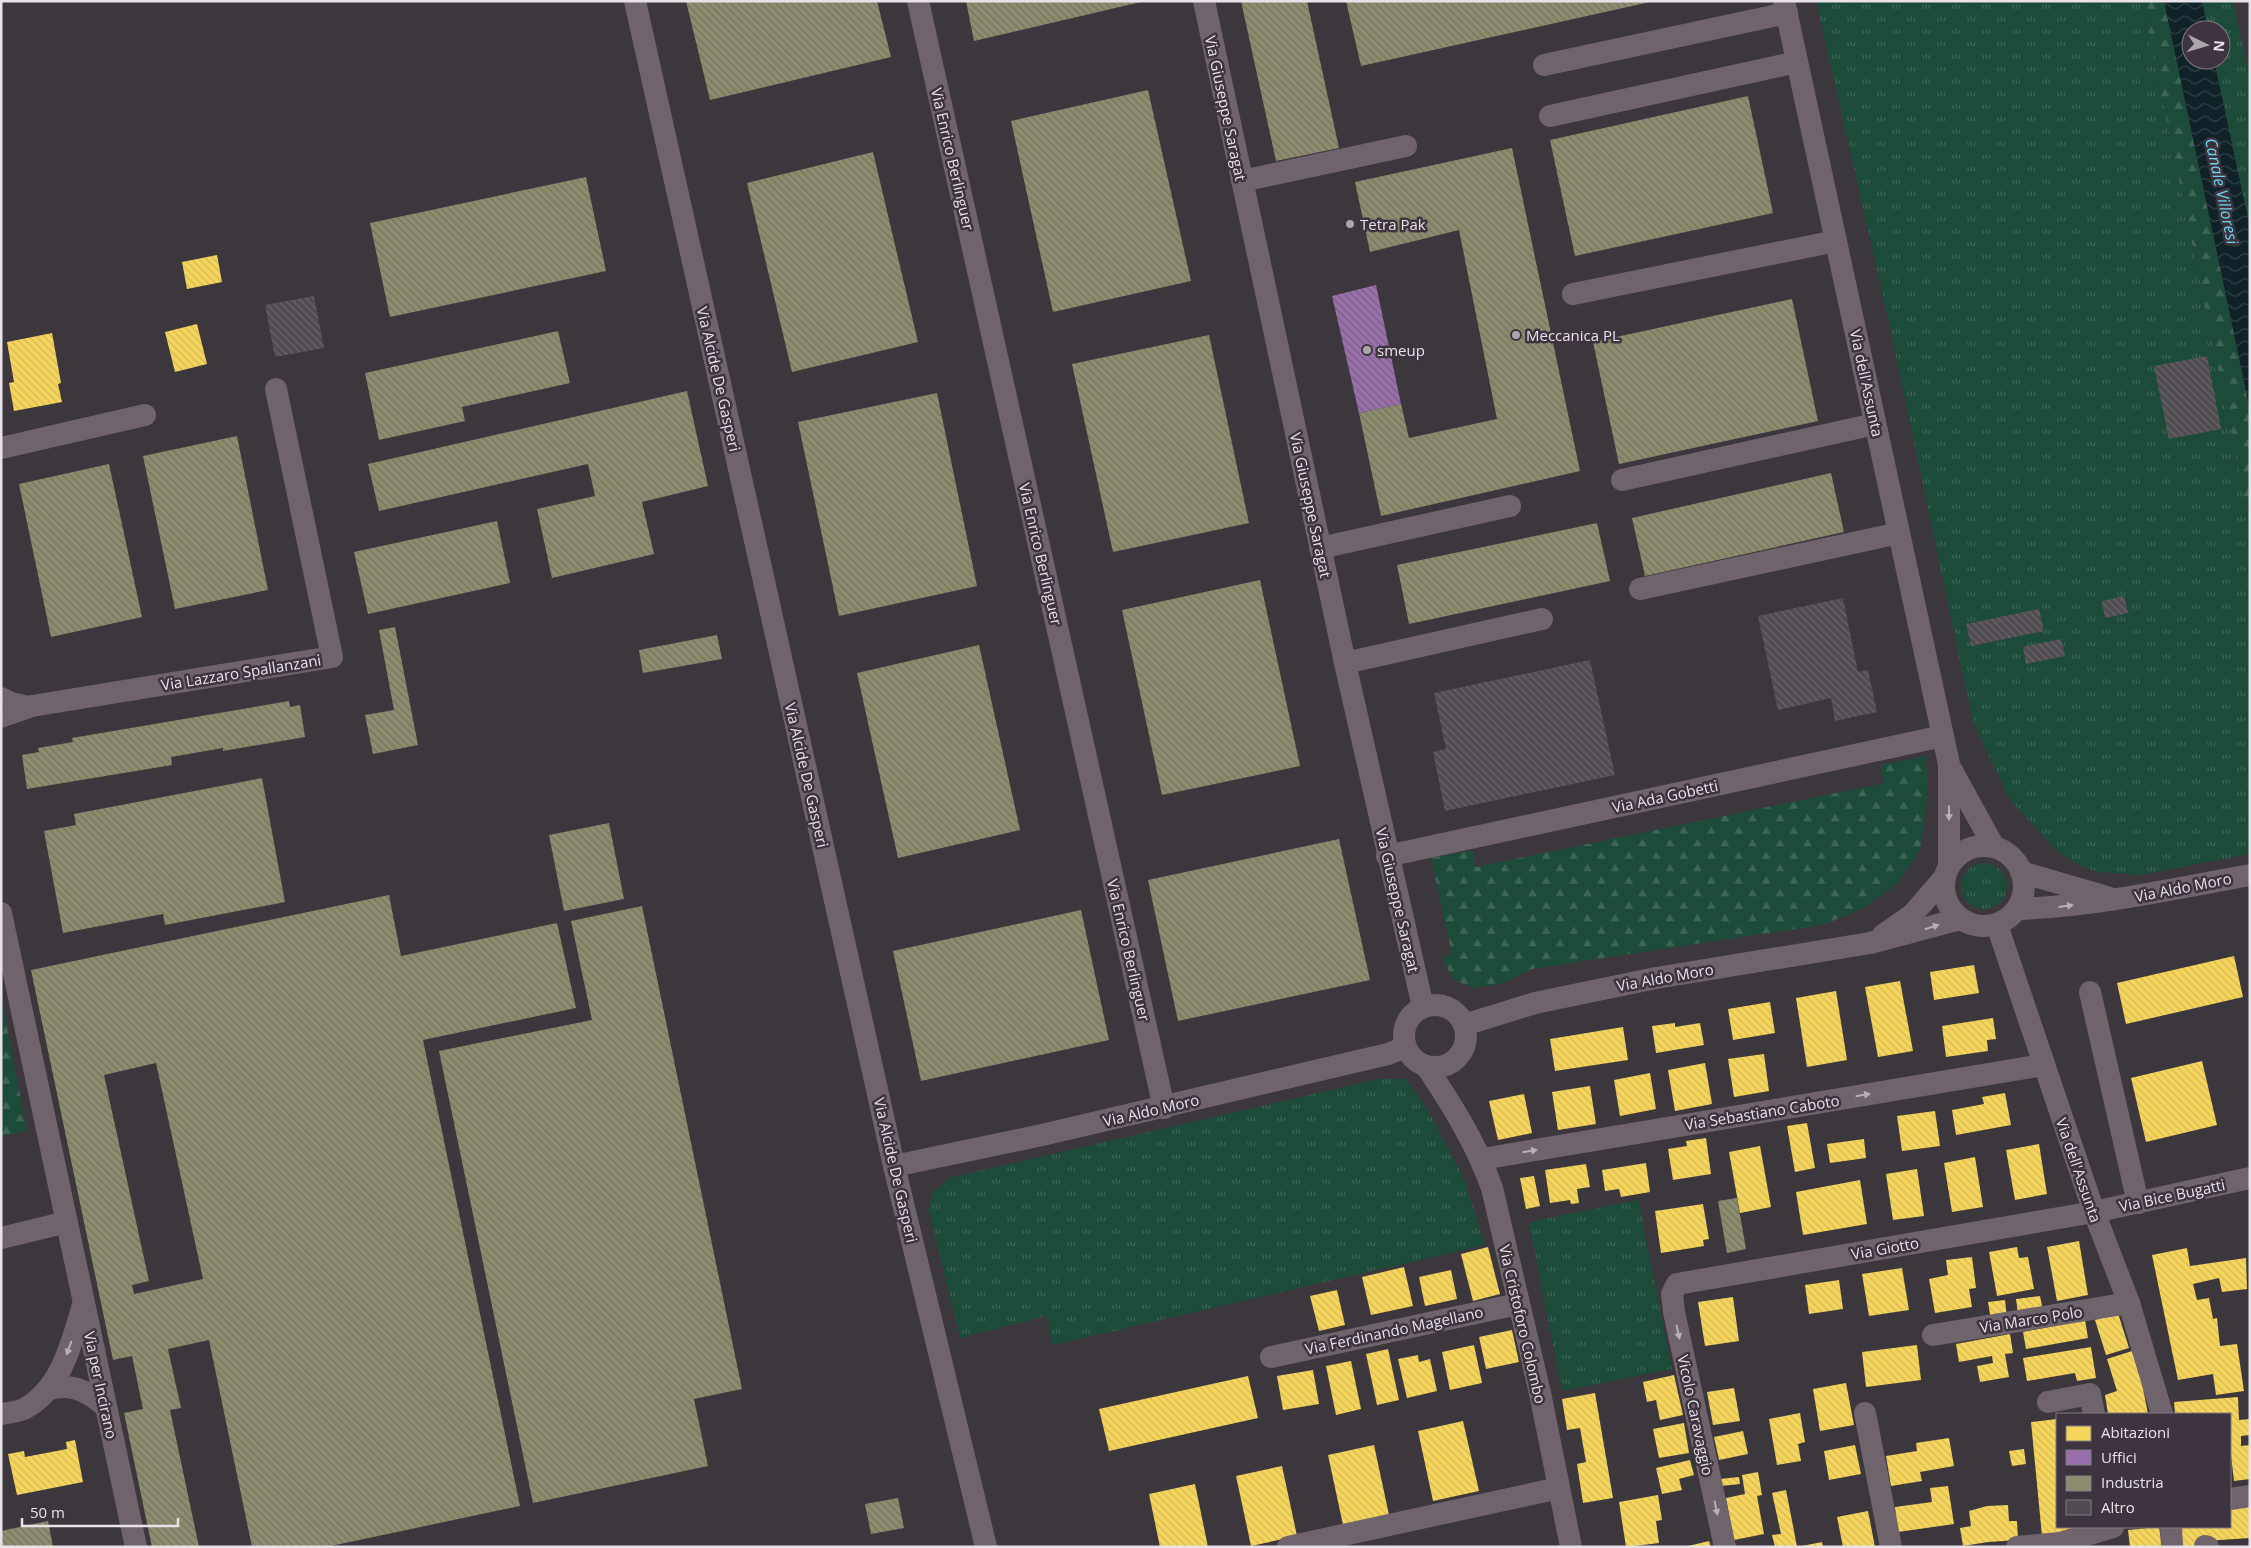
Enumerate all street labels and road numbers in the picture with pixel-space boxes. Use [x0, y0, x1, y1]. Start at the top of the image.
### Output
street label: Via Giuseppe Saragat [1201, 34, 1251, 182]
street label: Via Enrico Berlinguer [927, 86, 979, 232]
street label: Via Alcide De Gasperi [693, 305, 745, 453]
street label: Via dell'Assunta [1846, 327, 1888, 439]
street label: Via Giuseppe Saragat [1286, 431, 1336, 579]
street label: Via Enrico Berlinguer [1015, 481, 1067, 627]
street label: Via Lazzaro Spallanzani [160, 649, 322, 695]
street label: Via Alcide De Gasperi [781, 701, 833, 849]
street label: Via Ada Gobetti [1610, 775, 1720, 817]
street label: Via Giuseppe Saragat [1372, 826, 1424, 974]
street label: Via Aldo Moro [2133, 868, 2233, 906]
street label: Via Enrico Berlinguer [1103, 877, 1155, 1023]
street label: Via Aldo Moro [1615, 959, 1715, 995]
street label: Via Aldo Moro [1101, 1089, 1201, 1131]
street label: Via Sebastiano Caboto [1683, 1090, 1841, 1134]
street label: Via Alcide De Gasperi [870, 1096, 922, 1244]
street label: Via dell'Assunta [2052, 1115, 2106, 1225]
street label: Via Bice Bugatti [2117, 1174, 2227, 1216]
street label: Via Giotto [1850, 1232, 1920, 1264]
street label: Via Cristoforo Colombo [1495, 1243, 1551, 1405]
street label: Via Ferdinando Magellano [1303, 1301, 1485, 1359]
street label: Via Marco Polo [1978, 1301, 2084, 1337]
street label: Via per Incirano [80, 1329, 122, 1441]
street label: Vicolo Caravaggio [1673, 1353, 1719, 1477]

